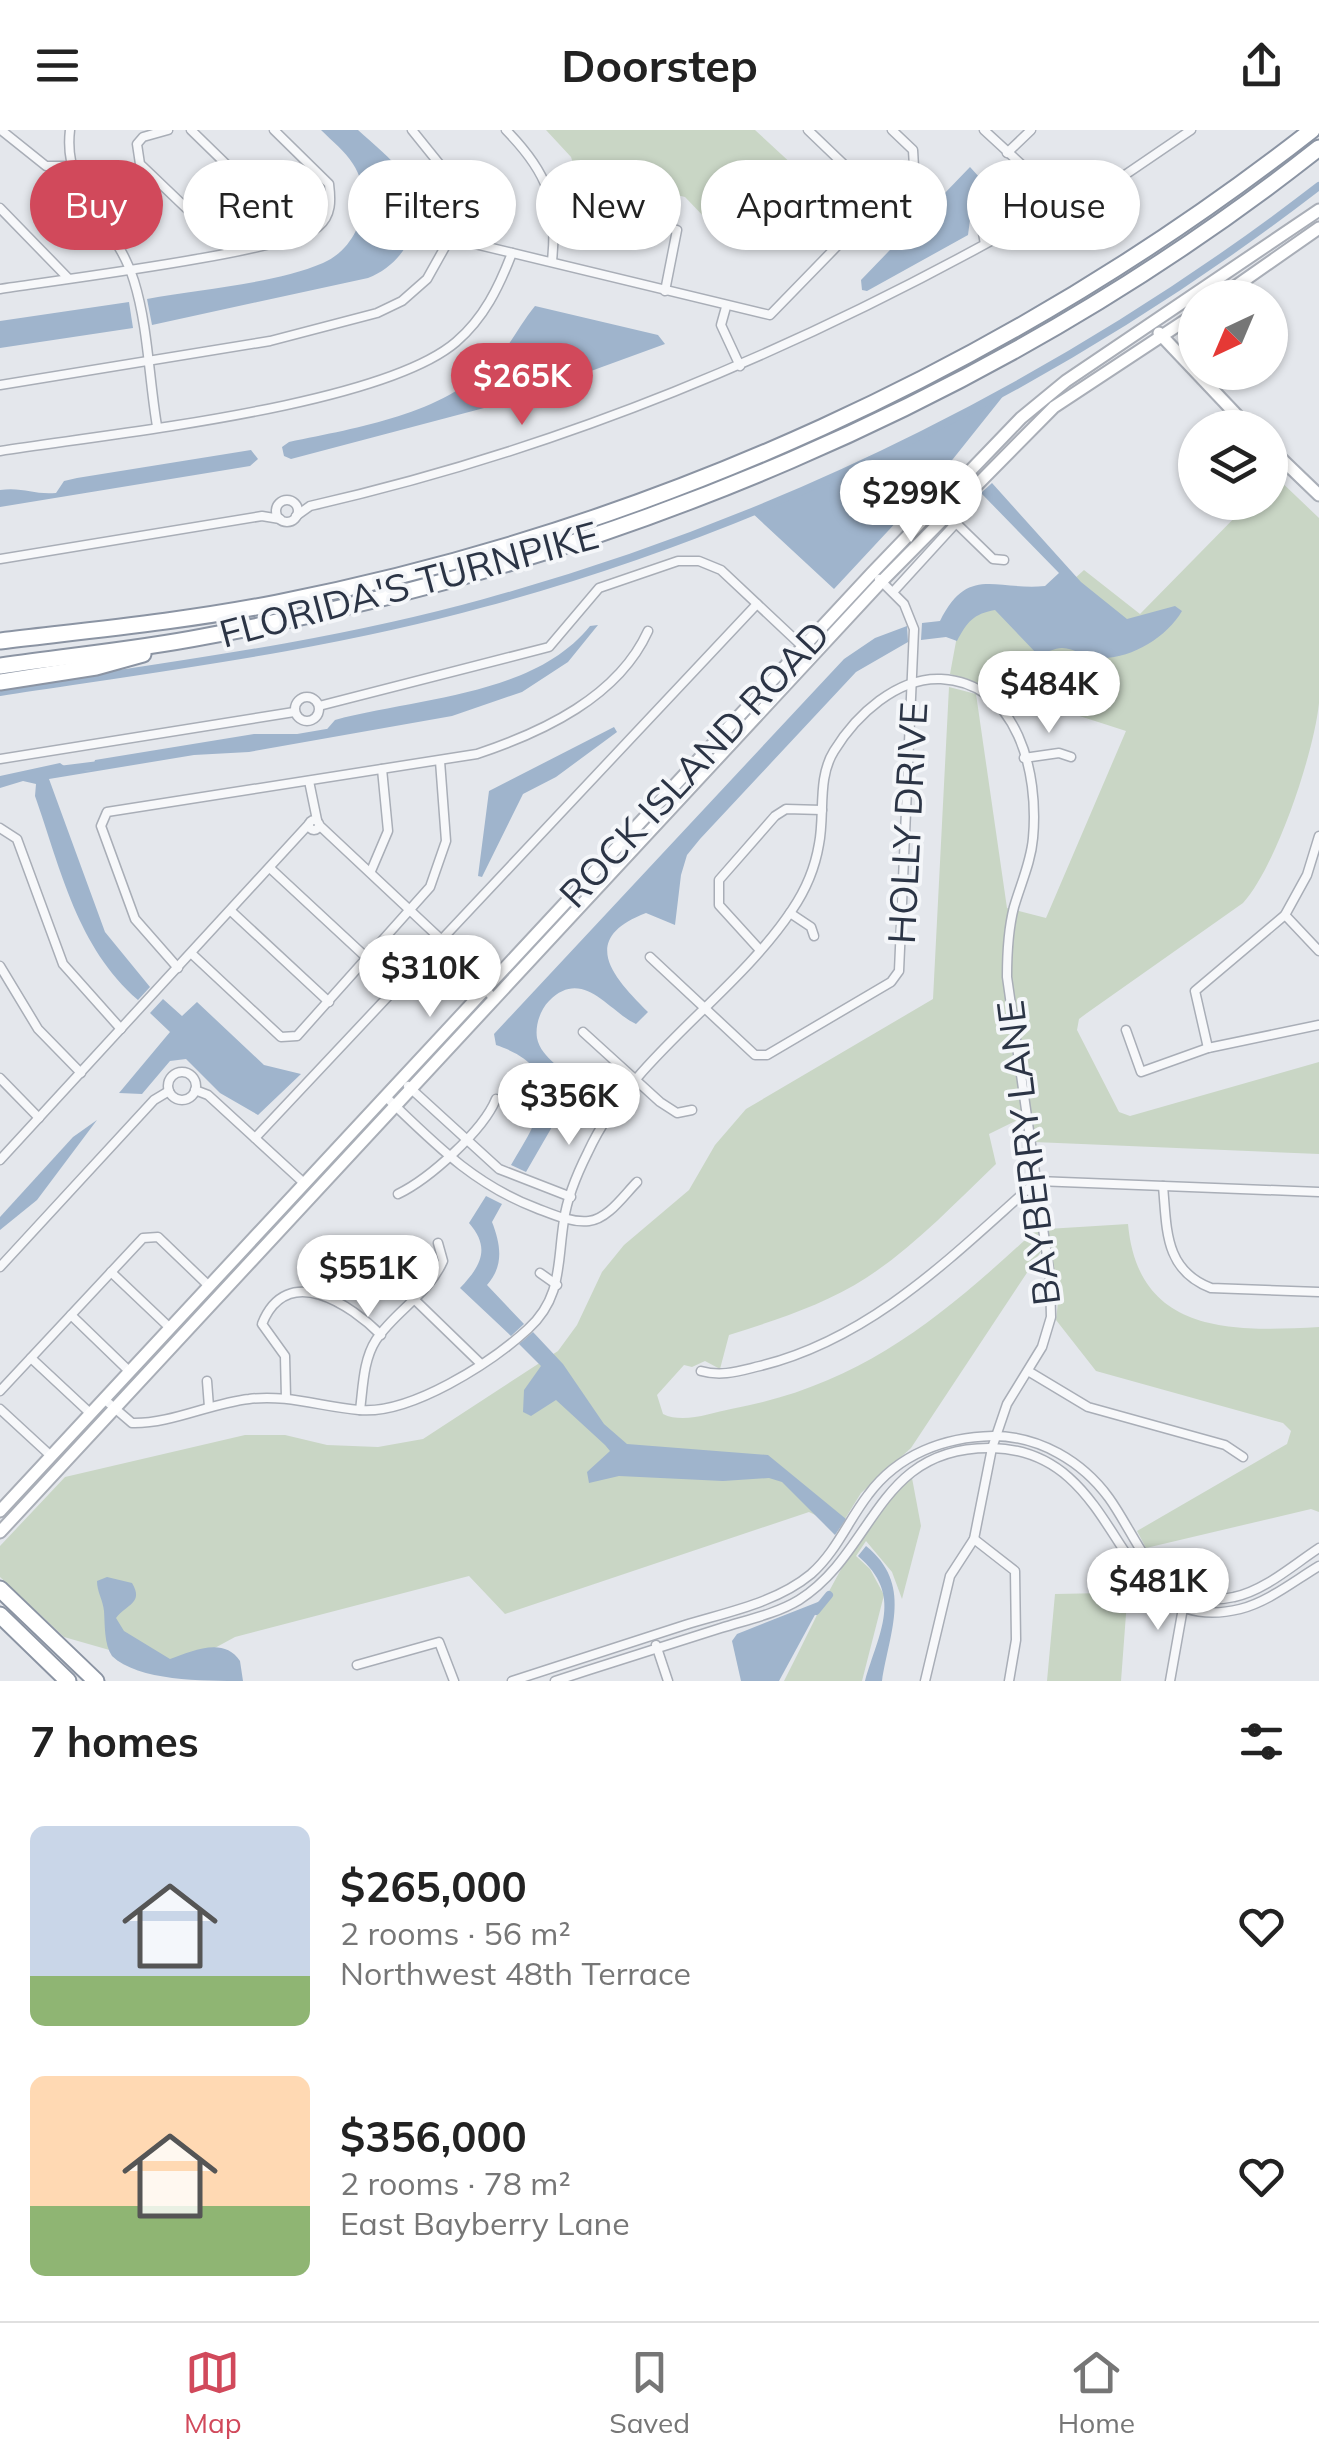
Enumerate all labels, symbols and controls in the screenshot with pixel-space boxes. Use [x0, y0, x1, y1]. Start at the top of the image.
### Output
text: Doorstep [561, 37, 758, 93]
icon: menu [30, 38, 85, 93]
icon: share [1234, 38, 1289, 93]
chip: Buy [30, 160, 163, 250]
chip: Rent [183, 160, 328, 250]
chip: Filters [348, 160, 516, 250]
chip: New [536, 160, 681, 250]
chip: Apartment [701, 160, 947, 250]
chip: House [967, 160, 1140, 250]
north arrow [1178, 280, 1288, 390]
map controls [1178, 280, 1288, 520]
pin: $265K [452, 343, 592, 428]
text: $265K [473, 355, 571, 395]
button: layers [1178, 410, 1288, 520]
pin: $299K [841, 460, 981, 545]
text: $299K [862, 472, 960, 512]
street label: FLORIDA'S TURNPIKE [214, 510, 604, 658]
street label: ROCK ISLAND ROAD [549, 611, 839, 917]
pin: $484K [979, 651, 1119, 736]
text: $484K [1000, 663, 1098, 703]
street label: HOLLY DRIVE [877, 701, 937, 945]
pin: $310K [360, 935, 500, 1020]
text: $310K [381, 947, 479, 987]
street label: BAYBERRY LANE [985, 998, 1071, 1308]
pin: $356K [499, 1063, 639, 1148]
text: $356K [520, 1075, 618, 1115]
pin: $551K [298, 1235, 438, 1320]
text: $551K [319, 1247, 417, 1287]
pin: $481K [1088, 1548, 1228, 1633]
text: $481K [1109, 1560, 1207, 1600]
icon: filters [1234, 1714, 1289, 1769]
text: 7 homes [30, 1715, 199, 1768]
text: $265,000 [340, 1860, 527, 1913]
icon: home [110, 1866, 230, 1986]
icon: heart [1234, 1899, 1289, 1954]
text: 2 rooms · 56 m² [340, 1913, 571, 1953]
text: Northwest 48th Terrace [340, 1953, 691, 1993]
text: $356,000 [340, 2110, 527, 2163]
icon: home [110, 2116, 230, 2236]
icon: heart [1234, 2149, 1289, 2204]
text: 2 rooms · 78 m² [340, 2163, 571, 2203]
text: East Bayberry Lane [340, 2203, 630, 2243]
tab: Map [184, 2345, 242, 2440]
tab: Saved [609, 2345, 690, 2440]
tab: Home [1058, 2345, 1135, 2440]

